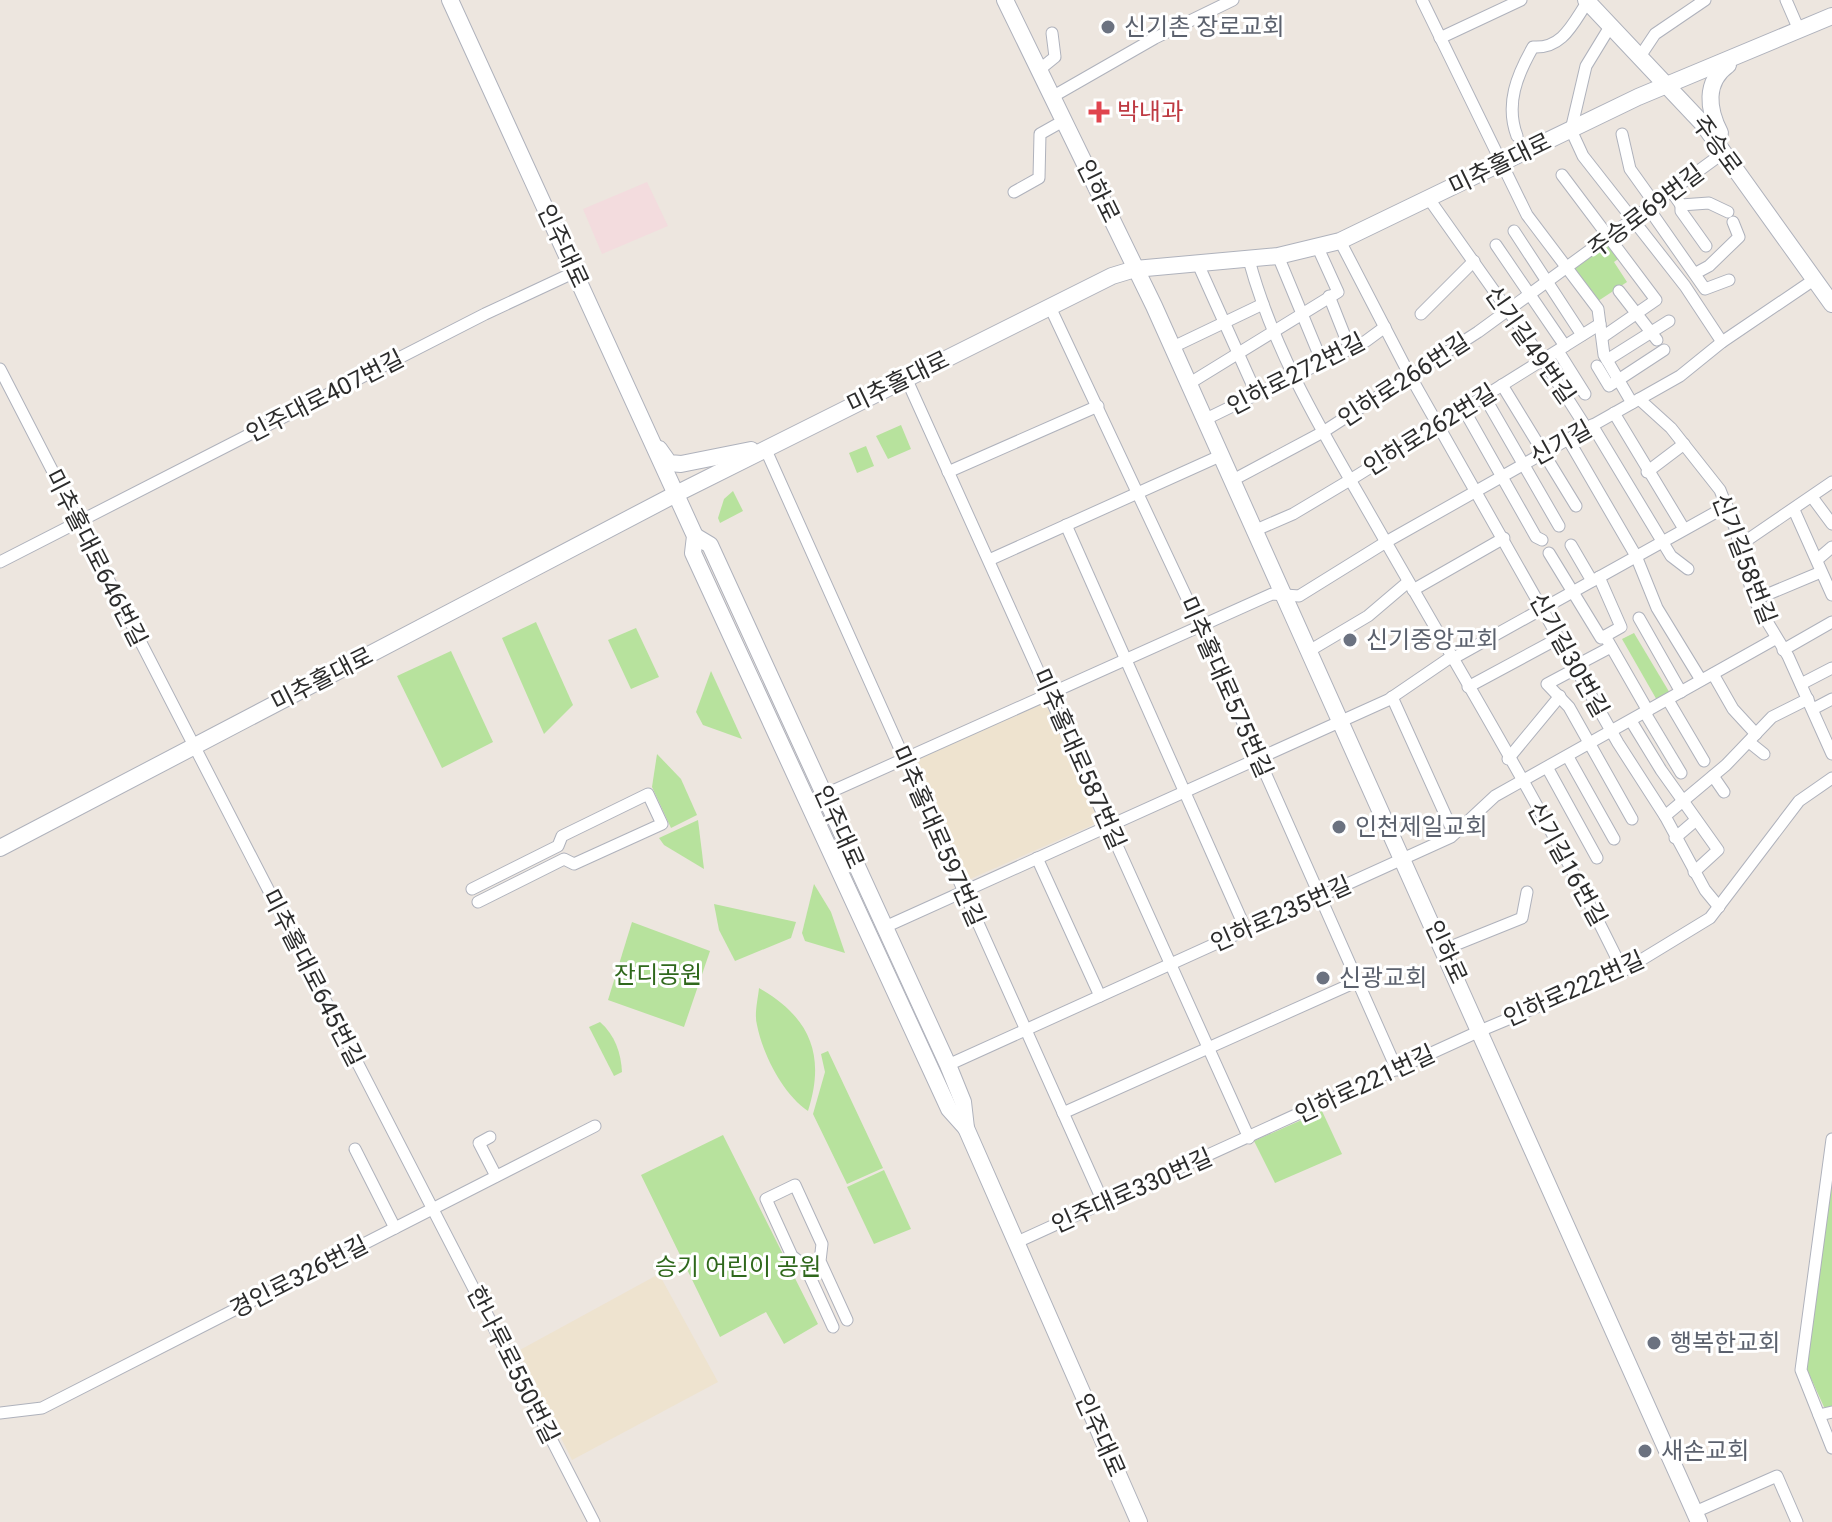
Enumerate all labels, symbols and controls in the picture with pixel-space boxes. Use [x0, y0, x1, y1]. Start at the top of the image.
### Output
place label: 신기촌 장로교회 [1124, 13, 1285, 41]
marker: 신기촌 장로교회 [1099, 18, 1117, 36]
place label: 박내과 [1117, 98, 1183, 126]
marker: 박내과 [1088, 101, 1110, 123]
street label: 주승로 [1686, 110, 1748, 180]
street label: 미추홀대로 [1444, 127, 1556, 201]
street label: 인하로 [1071, 155, 1125, 227]
street label: 주승로69번길 [1583, 158, 1709, 264]
street label: 인주대로 [532, 200, 594, 292]
street label: 신기길49번길 [1479, 281, 1581, 409]
street label: 인하로272번길 [1222, 327, 1370, 421]
street label: 인하로266번길 [1333, 327, 1475, 433]
street label: 인주대로407번길 [242, 344, 408, 448]
street label: 미추홀대로 [842, 345, 954, 419]
street label: 인하로262번길 [1359, 378, 1501, 482]
street label: 신기길 [1525, 415, 1597, 471]
street label: 미추홀대로646번길 [39, 465, 153, 651]
street label: 신기길58번길 [1706, 490, 1782, 628]
street label: 신기길30번길 [1523, 588, 1615, 722]
street label: 미추홀대로575번길 [1174, 592, 1278, 782]
place label: 신기중앙교회 [1366, 626, 1498, 654]
marker: 신기중앙교회 [1341, 631, 1359, 649]
street label: 미추홀대로 [266, 641, 378, 717]
street label: 미추홀대로587번길 [1027, 664, 1131, 854]
street label: 미추홀대로597번길 [886, 741, 990, 931]
street label: 인주대로 [808, 781, 870, 873]
street label: 신기길16번길 [1521, 797, 1613, 931]
place label: 인천제일교회 [1355, 813, 1487, 841]
marker: 인천제일교회 [1330, 818, 1348, 836]
street label: 인하로235번길 [1206, 871, 1356, 957]
street label: 미추홀대로645번길 [256, 885, 370, 1071]
street label: 인하로 [1419, 916, 1473, 988]
street label: 인하로222번길 [1499, 946, 1649, 1032]
park label: 잔디공원 [614, 961, 702, 989]
place label: 신광교회 [1339, 964, 1427, 992]
marker: 신광교회 [1314, 969, 1332, 987]
street label: 인하로221번길 [1291, 1039, 1439, 1129]
street label: 인주대로330번길 [1047, 1143, 1217, 1239]
street label: 경인로326번길 [225, 1230, 373, 1324]
park label: 승기 어린이 공원 [655, 1253, 821, 1281]
street label: 한나루로550번길 [461, 1282, 565, 1448]
place label: 행복한교회 [1670, 1329, 1780, 1357]
marker: 행복한교회 [1645, 1334, 1663, 1352]
street label: 인주대로 [1069, 1389, 1131, 1481]
place label: 새손교회 [1661, 1437, 1749, 1465]
marker: 새손교회 [1636, 1442, 1654, 1460]

